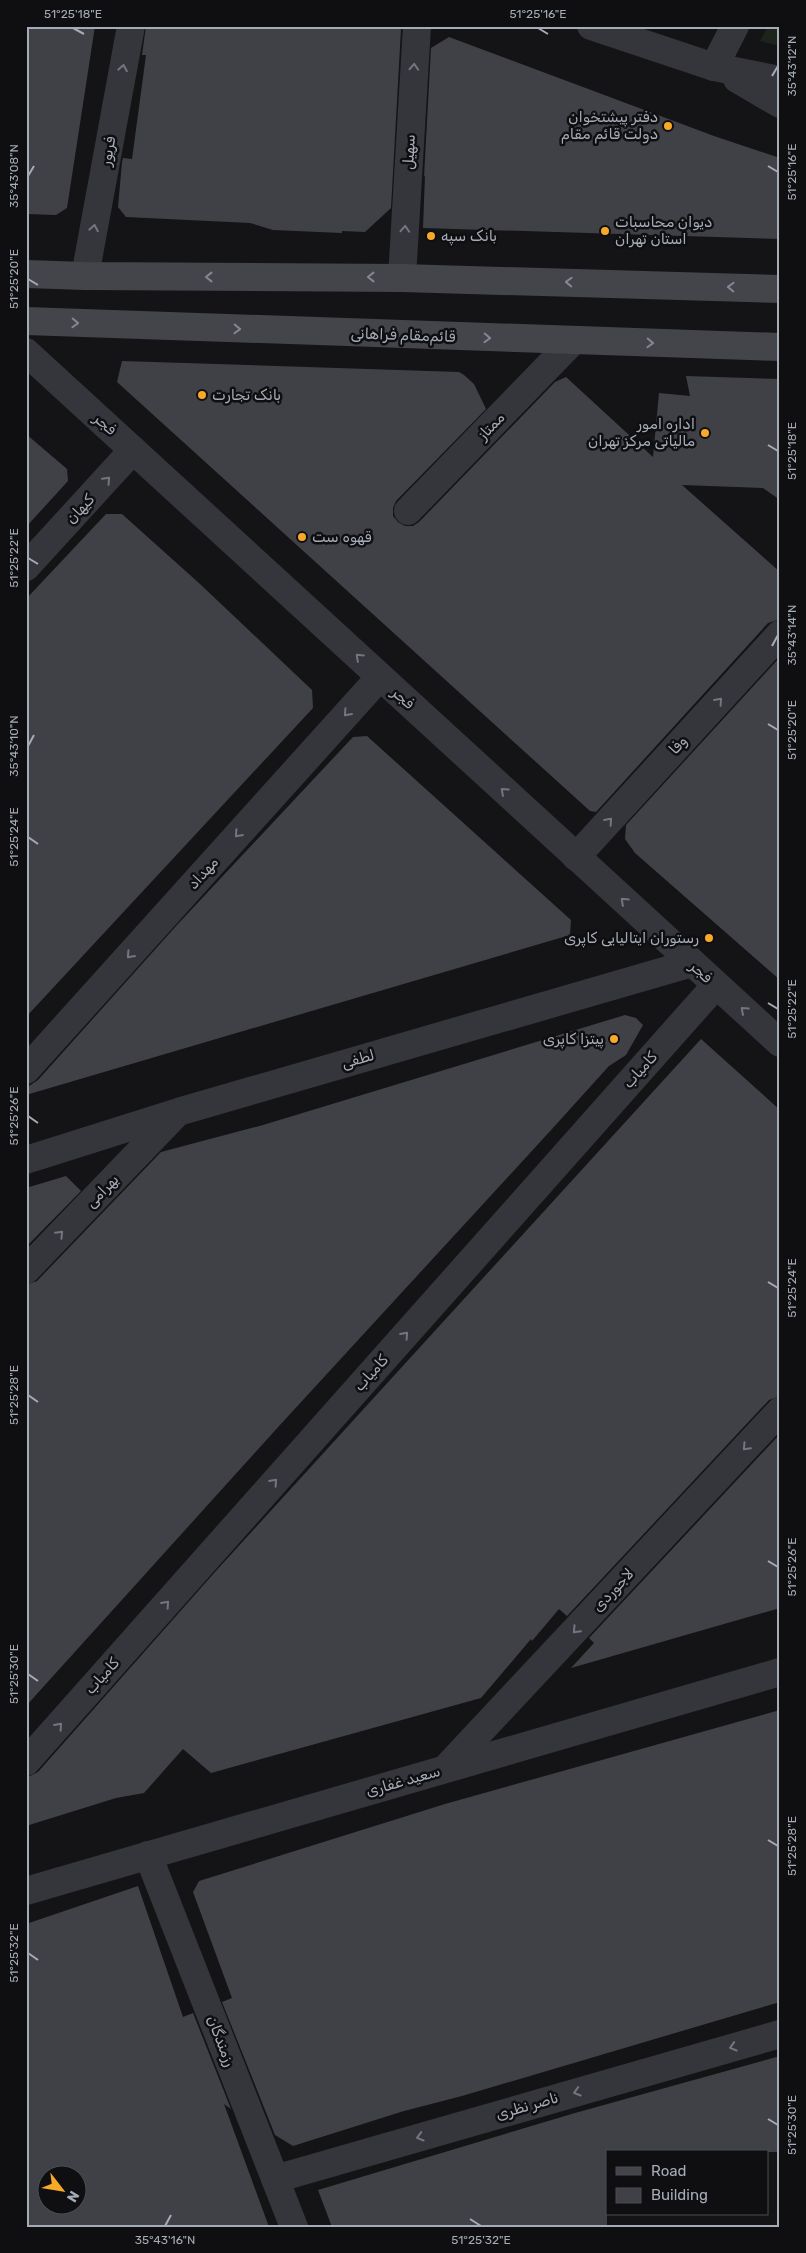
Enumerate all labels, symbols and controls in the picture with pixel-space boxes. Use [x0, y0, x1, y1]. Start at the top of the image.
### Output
text: 51°25'18"E [44, 7, 102, 21]
text: 51°25'16"E [509, 7, 567, 21]
text: 35°43'12"N [785, 36, 799, 96]
one-way arrow [409, 63, 420, 71]
one-way arrow [117, 64, 128, 73]
place label: دفتر پیشتخوان دولت قائم مقام [561, 108, 658, 144]
marker: دفتر پیشتخوان دولت قائم مقام [662, 120, 674, 132]
street label: سهیل [399, 134, 419, 170]
street label: فریور [96, 135, 119, 168]
text: 51°25'16"E [785, 143, 799, 201]
text: 35°43'08"N [7, 144, 21, 208]
place label: دیوان محاسبات استان تهران [615, 213, 712, 248]
one-way arrow [89, 224, 99, 232]
one-way arrow [399, 225, 410, 233]
marker: دیوان محاسبات استان تهران [599, 225, 611, 237]
place label: بانک سپه [441, 227, 497, 246]
marker: بانک سپه [425, 230, 437, 242]
text: 51°25'20"E [7, 249, 21, 309]
one-way arrow [204, 272, 212, 282]
one-way arrow [367, 272, 375, 283]
one-way arrow [564, 277, 572, 288]
one-way arrow [727, 282, 734, 292]
one-way arrow [71, 318, 79, 329]
one-way arrow [234, 324, 242, 334]
street label: قائم‌مقام فراهانی [350, 324, 456, 347]
one-way arrow [483, 332, 491, 343]
one-way arrow [646, 338, 654, 348]
place label: بانک تجارت [212, 386, 281, 404]
marker: بانک تجارت [196, 389, 208, 401]
street label: فجر [89, 409, 120, 439]
street label: ممتاز [473, 409, 508, 444]
place label: اداره امور مالیاتی مرکز تهران [588, 415, 695, 450]
text: 51°25'18"E [785, 422, 799, 480]
marker: اداره امور مالیاتی مرکز تهران [699, 427, 711, 439]
one-way arrow [101, 476, 110, 485]
street label: کیهان [62, 490, 98, 527]
text: 51°25'22"E [7, 528, 21, 588]
place label: قهوه ست [312, 528, 372, 546]
marker: قهوه ست [296, 531, 308, 543]
text: 35°43'14"N [785, 605, 799, 665]
one-way arrow [355, 654, 364, 663]
street label: فجر [387, 683, 418, 713]
one-way arrow [713, 697, 722, 706]
text: 51°25'20"E [785, 700, 799, 760]
one-way arrow [344, 708, 353, 717]
text: 35°43'10"N [7, 715, 21, 777]
street label: وفا [665, 732, 692, 759]
one-way arrow [501, 788, 510, 797]
text: 51°25'24"E [7, 807, 21, 867]
one-way arrow [603, 817, 612, 826]
one-way arrow [235, 828, 244, 837]
street label: مهداد [184, 853, 222, 893]
one-way arrow [621, 897, 630, 906]
place label: رستوران ایتالیایی کاپری [564, 929, 699, 948]
marker: رستوران ایتالیایی کاپری [703, 932, 715, 944]
one-way arrow [127, 949, 136, 958]
street label: فجر [685, 956, 716, 987]
text: 51°25'22"E [785, 979, 799, 1039]
one-way arrow [740, 1007, 749, 1016]
place label: پیتزا کاپری [543, 1030, 604, 1049]
marker: پیتزا کاپری [608, 1033, 620, 1045]
street label: لطفی [339, 1046, 377, 1072]
street label: کامیاب [619, 1048, 661, 1092]
text: 51°25'26"E [7, 1086, 21, 1146]
street label: بهرامی [82, 1170, 122, 1212]
one-way arrow [54, 1231, 63, 1240]
text: 51°25'24"E [785, 1258, 799, 1318]
one-way arrow [400, 1331, 409, 1340]
street label: کامیاب [350, 1351, 392, 1395]
text: 51°25'28"E [7, 1365, 21, 1425]
one-way arrow [743, 1441, 752, 1450]
one-way arrow [268, 1479, 277, 1488]
text: 51°25'26"E [785, 1537, 799, 1597]
street label: لاجوردی [588, 1565, 638, 1615]
one-way arrow [161, 1601, 169, 1610]
one-way arrow [573, 1624, 582, 1633]
text: 51°25'30"E [7, 1644, 21, 1704]
street label: کامیاب [81, 1654, 123, 1698]
one-way arrow [53, 1722, 62, 1731]
street label: سعید غفاری [364, 1762, 442, 1800]
text: 51°25'28"E [785, 1816, 799, 1876]
text: 51°25'32"E [7, 1923, 21, 1983]
street label: رزمندگان [203, 2013, 239, 2069]
one-way arrow [729, 2042, 737, 2052]
one-way arrow [572, 2086, 581, 2097]
street label: ناصر نظری [494, 2089, 560, 2123]
text: 51°25'30"E [785, 2095, 799, 2155]
one-way arrow [417, 2131, 425, 2141]
legend [606, 2150, 768, 2216]
text: Road [651, 2162, 687, 2180]
north arrow [38, 2166, 88, 2216]
text: Building [651, 2186, 708, 2204]
text: N [63, 2188, 83, 2205]
text: 35°43'16"N [135, 2233, 195, 2247]
text: 51°25'32"E [451, 2233, 511, 2247]

